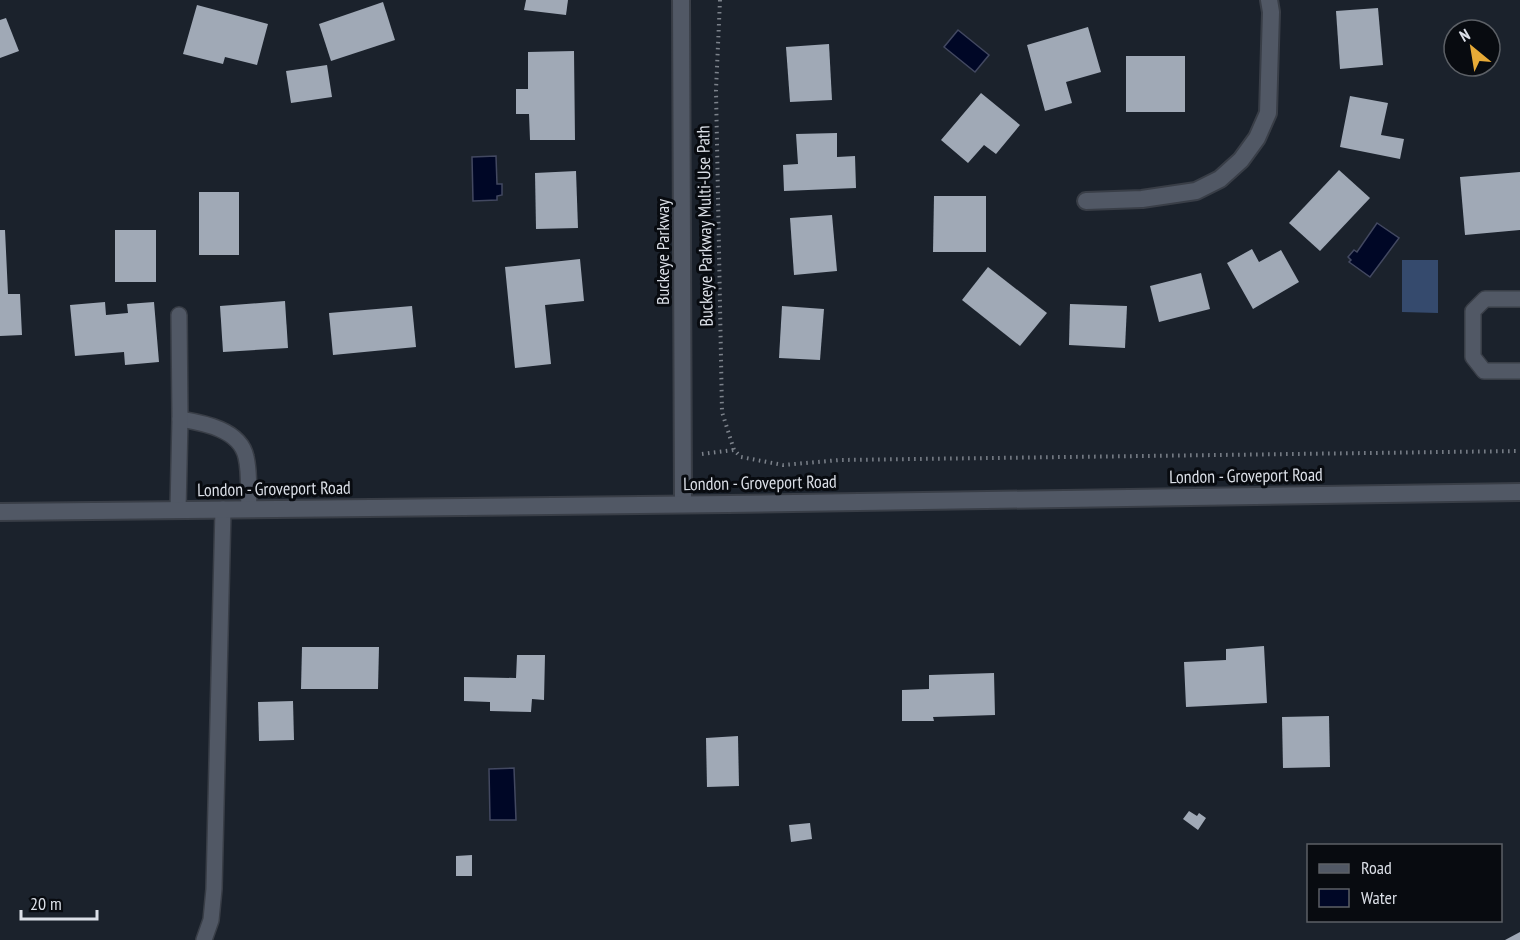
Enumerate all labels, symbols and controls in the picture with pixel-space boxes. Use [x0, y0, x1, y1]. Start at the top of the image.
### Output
north arrow [1442, 18, 1502, 78]
text: N [1456, 24, 1473, 46]
street label: Buckeye Parkway Multi-Use Path [691, 125, 718, 327]
street label: Buckeye Parkway [651, 199, 674, 305]
street label: London - Groveport Road [1169, 463, 1323, 488]
street label: London - Groveport Road [683, 470, 837, 495]
street label: London - Groveport Road [197, 476, 351, 501]
legend [1307, 844, 1502, 922]
text: Road [1361, 856, 1392, 879]
scale bar [21, 883, 98, 921]
text: Water [1361, 886, 1397, 909]
text: 20 m [30, 892, 62, 915]

